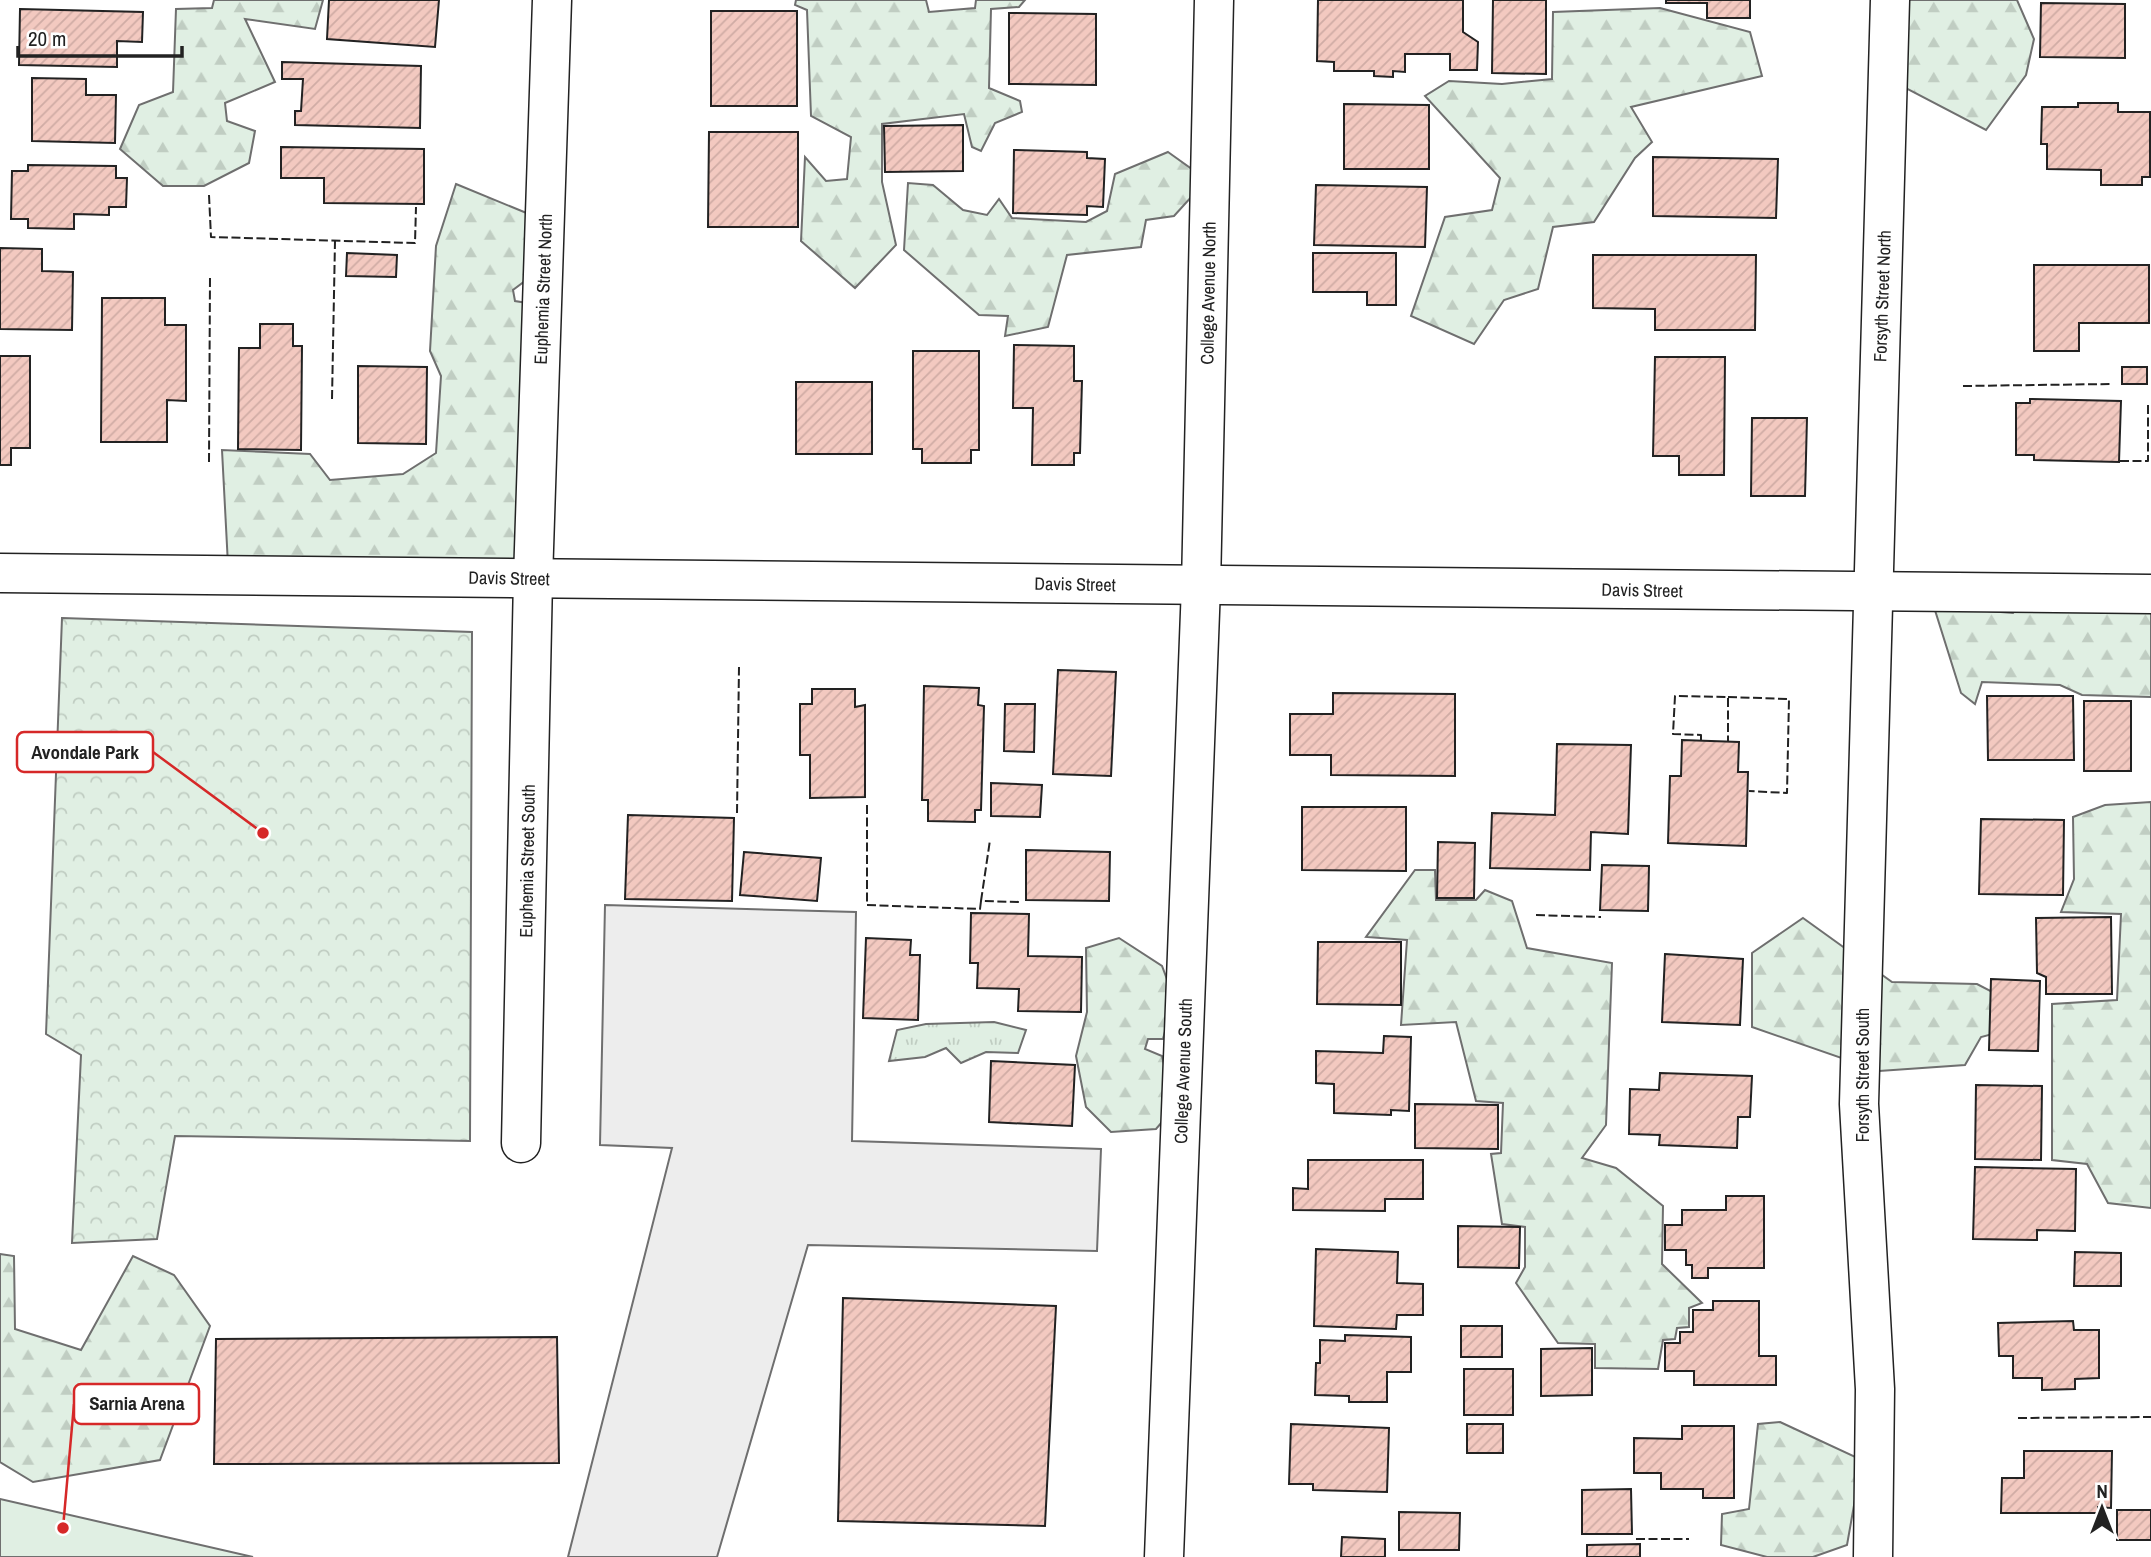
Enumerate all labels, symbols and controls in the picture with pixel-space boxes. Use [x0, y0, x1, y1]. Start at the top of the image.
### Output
scale bar [18, 14, 182, 58]
text: 20 m [28, 24, 66, 53]
street label: Euphemia Street North [528, 213, 558, 365]
street label: College Avenue North [1194, 221, 1222, 365]
street label: Forsyth Street North [1867, 230, 1897, 362]
street label: Davis Street [468, 565, 550, 591]
street label: Davis Street [1034, 571, 1116, 597]
street label: Davis Street [1601, 577, 1683, 603]
callout: Avondale Park [17, 732, 153, 772]
text: Avondale Park [31, 739, 139, 765]
street label: Euphemia Street South [513, 784, 541, 938]
street label: College Avenue South [1168, 998, 1198, 1144]
street label: Forsyth Street South [1850, 1008, 1875, 1142]
callout: Sarnia Arena [74, 1384, 199, 1424]
text: Sarnia Arena [89, 1390, 185, 1416]
north arrow [2067, 1473, 2137, 1543]
text: N [2096, 1478, 2108, 1504]

